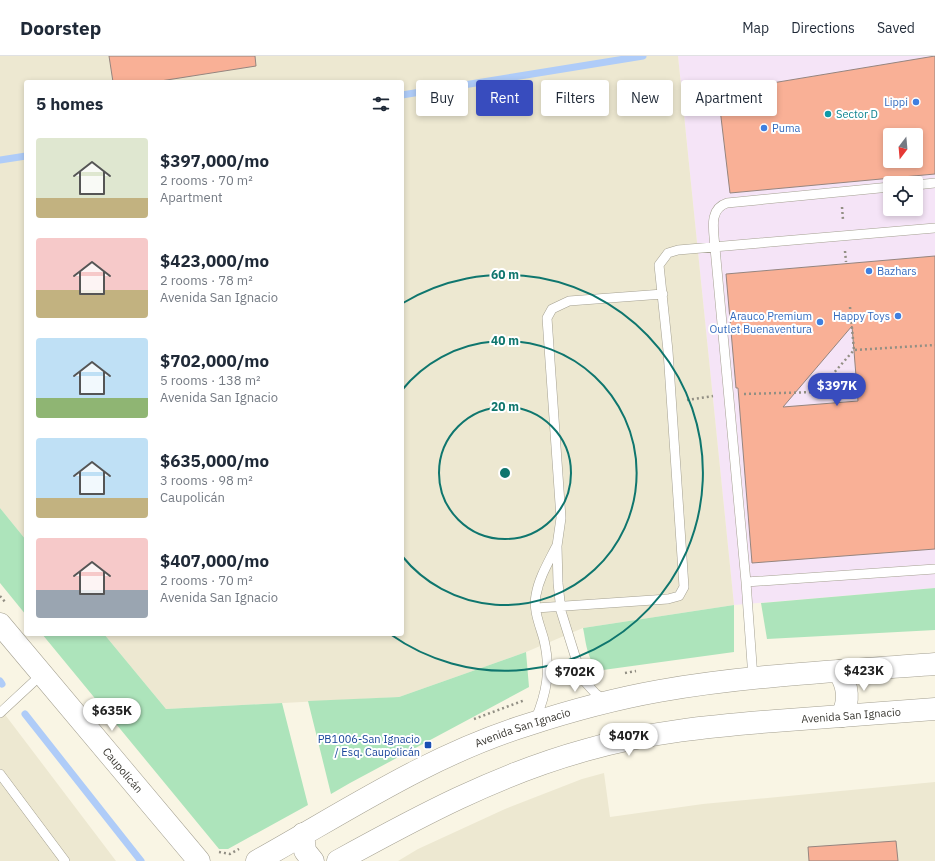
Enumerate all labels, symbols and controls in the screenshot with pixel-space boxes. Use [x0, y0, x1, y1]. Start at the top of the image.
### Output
text: Doorstep [20, 16, 101, 40]
text: Map [742, 19, 769, 37]
text: Directions [791, 19, 855, 37]
text: Saved [877, 19, 915, 37]
chip: Buy [416, 80, 468, 116]
chip: Rent [476, 80, 533, 116]
chip: Filters [541, 80, 609, 116]
chip: New [617, 80, 673, 116]
chip: Apartment [681, 80, 777, 116]
text: 5 homes [36, 93, 103, 115]
icon: filters [370, 93, 392, 115]
place label: Lippi [884, 95, 908, 109]
marker: Lippi [911, 97, 921, 107]
place label: Sector D [836, 107, 878, 121]
marker: Sector D [823, 109, 833, 119]
place label: Puma [772, 121, 801, 135]
marker: Puma [759, 123, 769, 133]
north arrow [883, 128, 923, 168]
map controls [883, 128, 923, 216]
text: $397,000/mo [160, 150, 269, 172]
icon: home [68, 154, 116, 202]
text: 2 rooms · 70 m² [160, 172, 253, 189]
button: locate [883, 176, 923, 216]
text: Apartment [160, 189, 223, 206]
text: $423,000/mo [160, 250, 269, 272]
icon: home [68, 254, 116, 302]
place label: Bazhars [877, 264, 917, 278]
marker: Bazhars [864, 266, 874, 276]
text: 60 m [491, 267, 519, 282]
text: 2 rooms · 78 m² [160, 272, 253, 289]
text: Avenida San Ignacio [160, 289, 278, 306]
place label: Arauco Premium Outlet Buenaventura [710, 309, 812, 336]
place label: Happy Toys [833, 309, 890, 323]
marker: Happy Toys [893, 311, 903, 321]
marker: Arauco Premium Outlet Buenaventura [815, 317, 825, 327]
text: 40 m [491, 333, 519, 348]
text: $702,000/mo [160, 350, 269, 372]
icon: home [68, 354, 116, 402]
text: 5 rooms · 138 m² [160, 372, 261, 389]
pin: $397K [809, 373, 865, 407]
text: $397K [817, 377, 857, 394]
text: Avenida San Ignacio [160, 389, 278, 406]
text: 20 m [491, 399, 519, 414]
text: $635,000/mo [160, 450, 269, 472]
icon: home [68, 454, 116, 502]
centre of rings [498, 466, 512, 480]
text: 3 rooms · 98 m² [160, 472, 253, 489]
text: Caupolicán [160, 489, 225, 506]
text: $407,000/mo [160, 550, 269, 572]
icon: home [68, 554, 116, 602]
text: 2 rooms · 70 m² [160, 572, 253, 589]
text: Avenida San Ignacio [160, 589, 278, 606]
pin: $423K [836, 658, 892, 692]
pin: $702K [547, 659, 603, 693]
text: $423K [844, 662, 884, 679]
text: $702K [555, 663, 595, 680]
pin: $635K [84, 698, 140, 732]
text: $635K [92, 702, 132, 719]
street label: Avenida San Ignacio [473, 705, 572, 750]
street label: Avenida San Ignacio [801, 705, 901, 726]
pin: $407K [601, 723, 657, 757]
text: $407K [609, 727, 649, 744]
place label: PB1006-San Ignacio / Esq. Caupolicán [318, 732, 420, 759]
marker: PB1006-San Ignacio / Esq. Caupolicán [423, 740, 433, 750]
street label: Caupolicán [100, 745, 146, 796]

